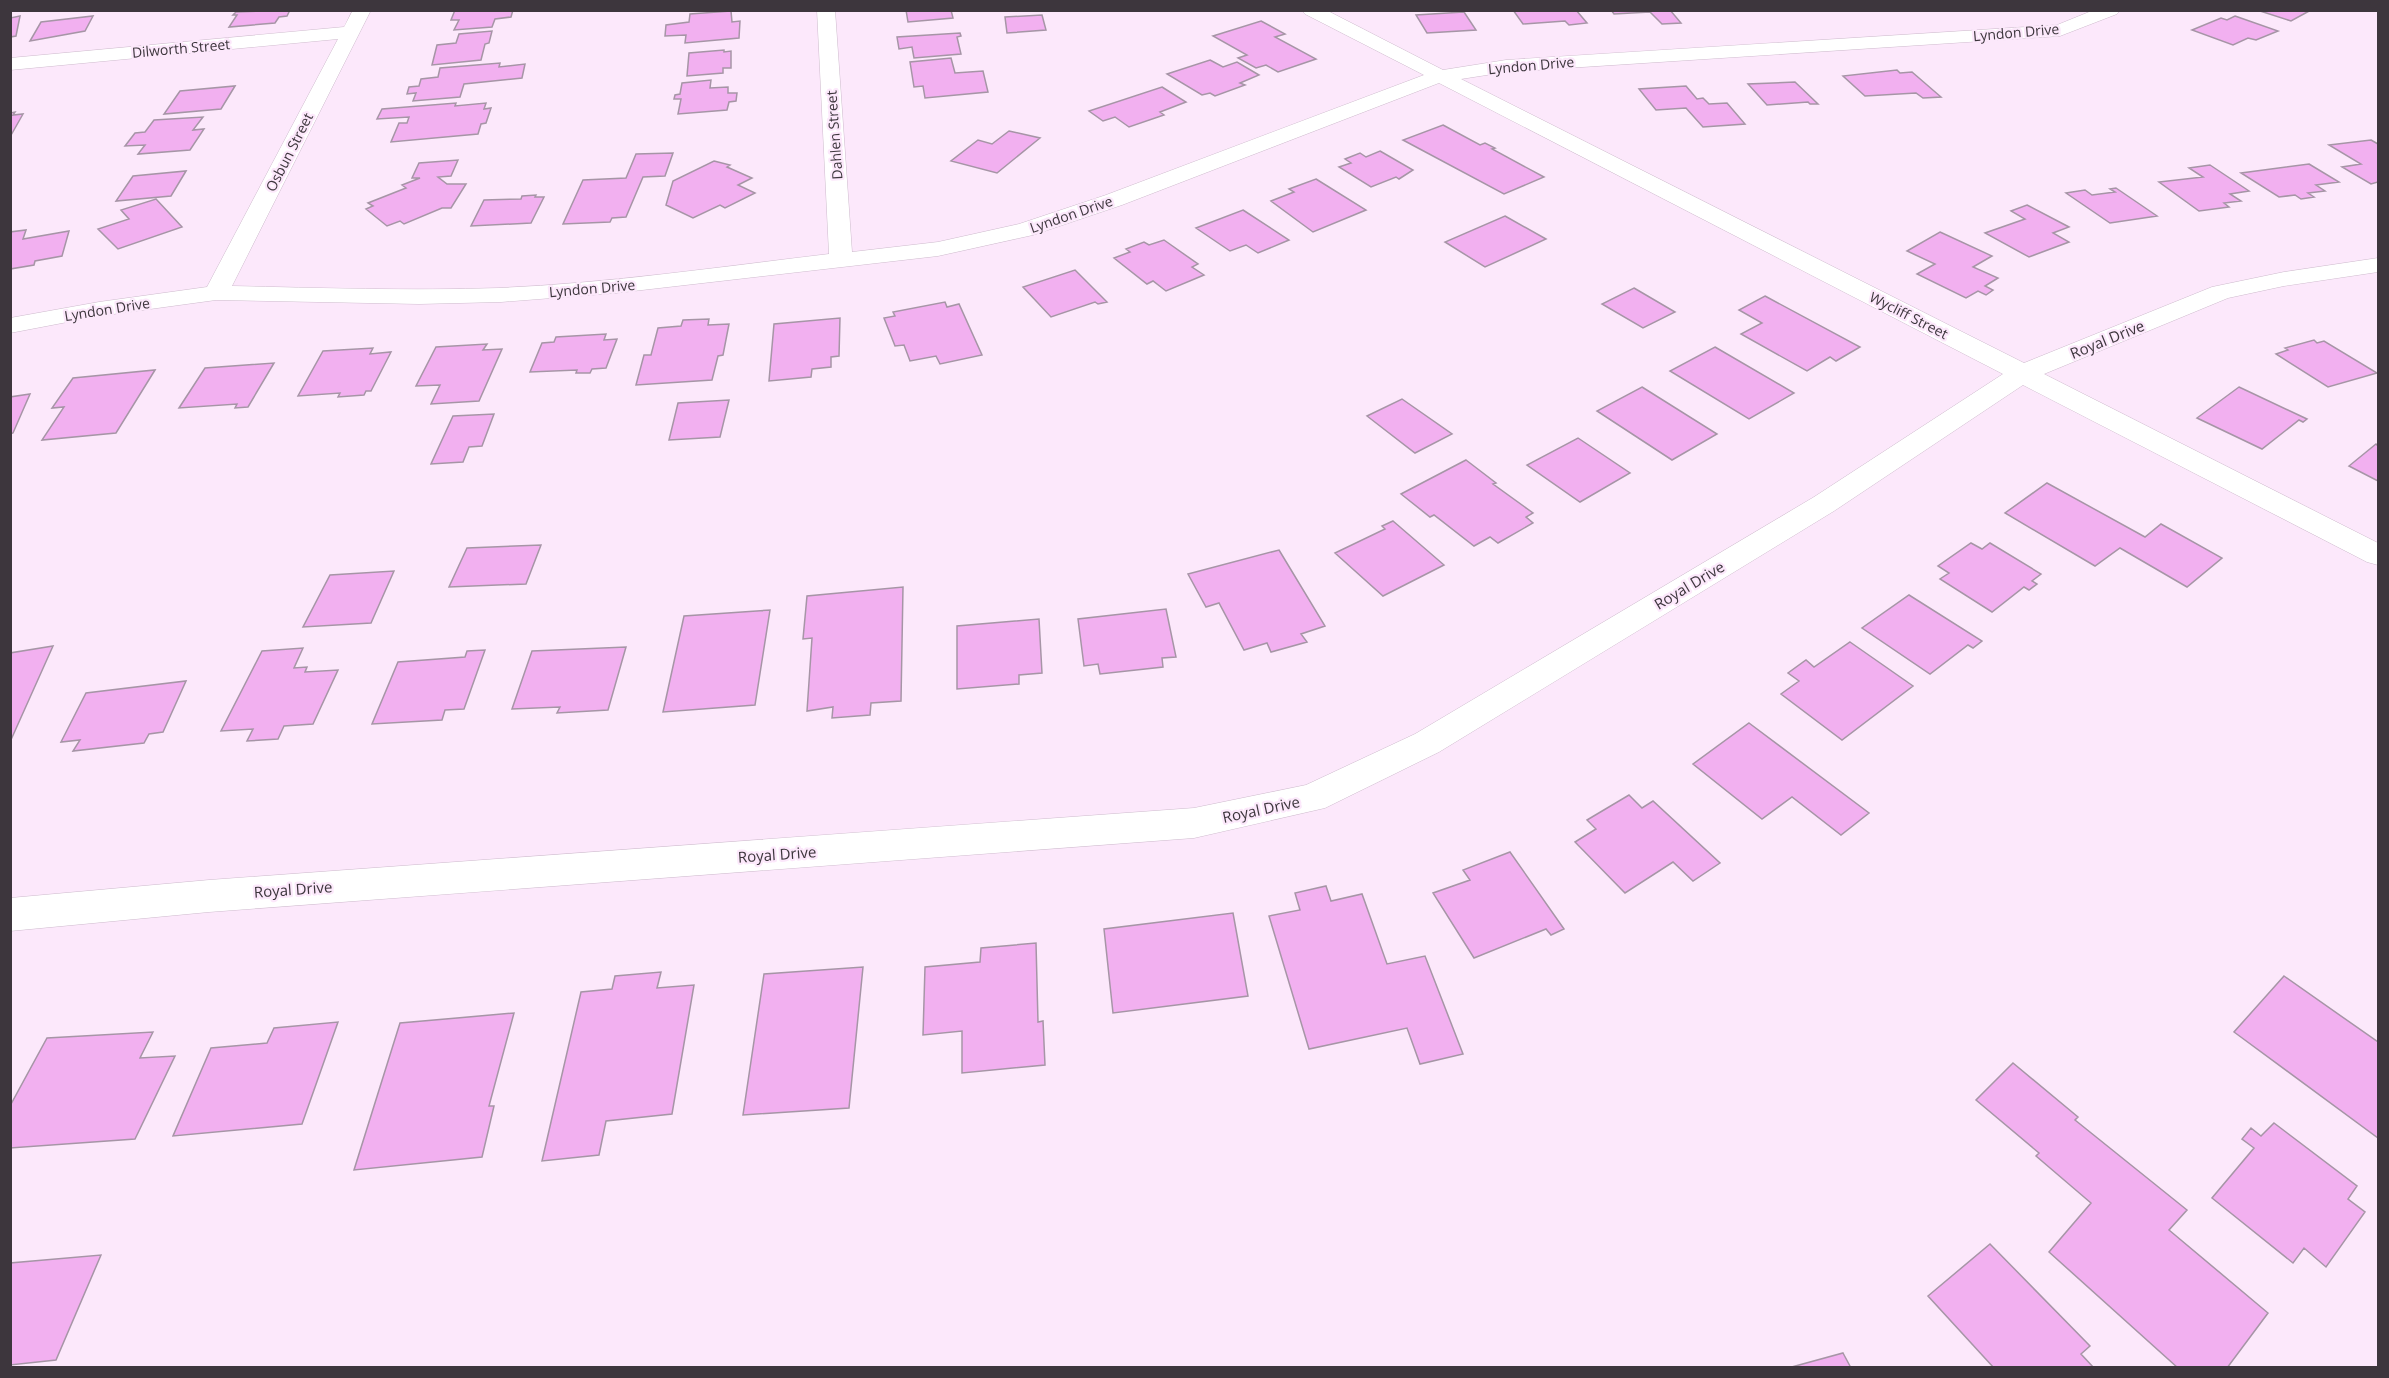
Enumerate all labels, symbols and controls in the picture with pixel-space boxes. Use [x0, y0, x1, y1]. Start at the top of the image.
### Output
street label: Lyndon Drive [1972, 19, 2060, 45]
street label: Dilworth Street [131, 34, 231, 62]
street label: Lyndon Drive [1487, 52, 1575, 78]
street label: Dahlen Street [821, 90, 847, 180]
street label: Osbun Street [261, 109, 317, 195]
street label: Lyndon Drive [1027, 191, 1115, 237]
street label: Lyndon Drive [548, 275, 636, 301]
street label: Wycliff Street [1866, 287, 1952, 343]
street label: Lyndon Drive [63, 293, 151, 325]
street label: Royal Drive [2067, 315, 2147, 363]
street label: Royal Drive [1650, 556, 1728, 614]
street label: Royal Drive [1221, 791, 1301, 827]
street label: Royal Drive [737, 841, 817, 867]
street label: Royal Drive [253, 876, 333, 902]

